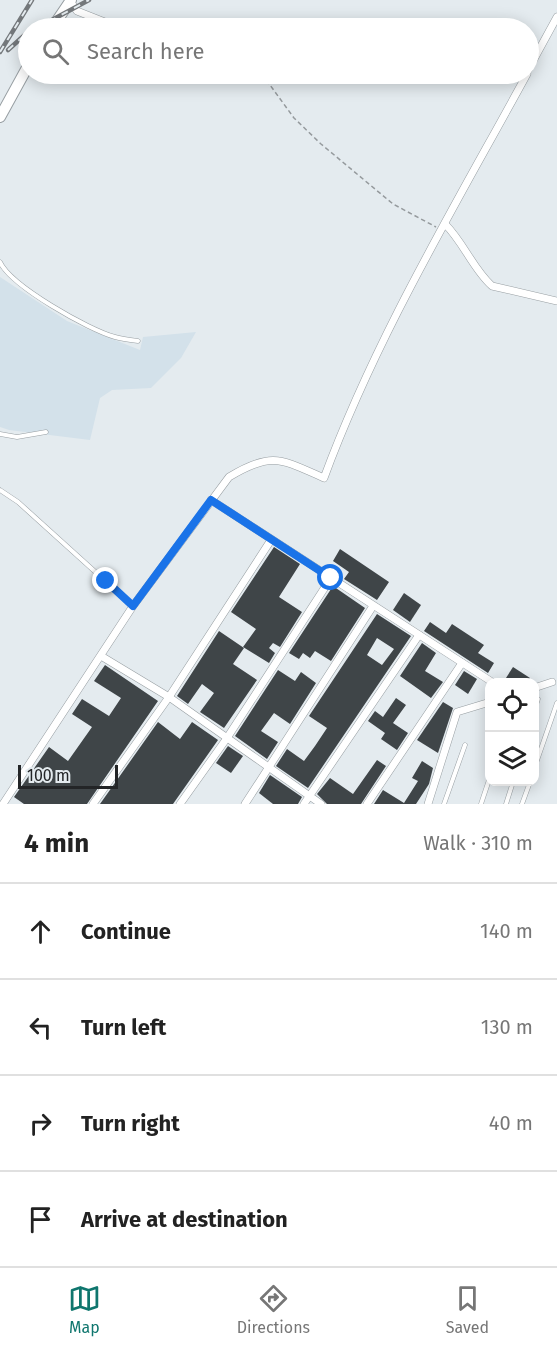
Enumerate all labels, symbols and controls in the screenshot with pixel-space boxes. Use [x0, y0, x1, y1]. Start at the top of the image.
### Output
search box [18, 18, 539, 84]
icon: search [39, 35, 72, 68]
text: Search here [87, 38, 205, 65]
route start [317, 564, 343, 590]
route end [92, 567, 118, 593]
map controls [485, 678, 539, 786]
button: locate [485, 678, 539, 732]
button: layers [485, 732, 539, 786]
scale bar [18, 762, 118, 790]
text: 100 m [27, 766, 70, 785]
text: 4 min [24, 828, 89, 859]
text: Walk · 310 m [423, 831, 533, 855]
icon: ahead [24, 915, 57, 948]
text: Continue [81, 918, 171, 945]
text: 140 m [480, 919, 533, 943]
icon: left [24, 1011, 57, 1044]
text: Turn left [81, 1014, 166, 1041]
text: 130 m [481, 1015, 533, 1039]
icon: right [24, 1107, 57, 1140]
text: Turn right [81, 1110, 180, 1137]
text: 40 m [489, 1111, 533, 1135]
icon: arrive [24, 1203, 57, 1236]
text: Arrive at destination [81, 1206, 288, 1233]
tab: Map [68, 1282, 101, 1337]
tab: Directions [237, 1282, 310, 1337]
tab: Saved [446, 1282, 489, 1337]

